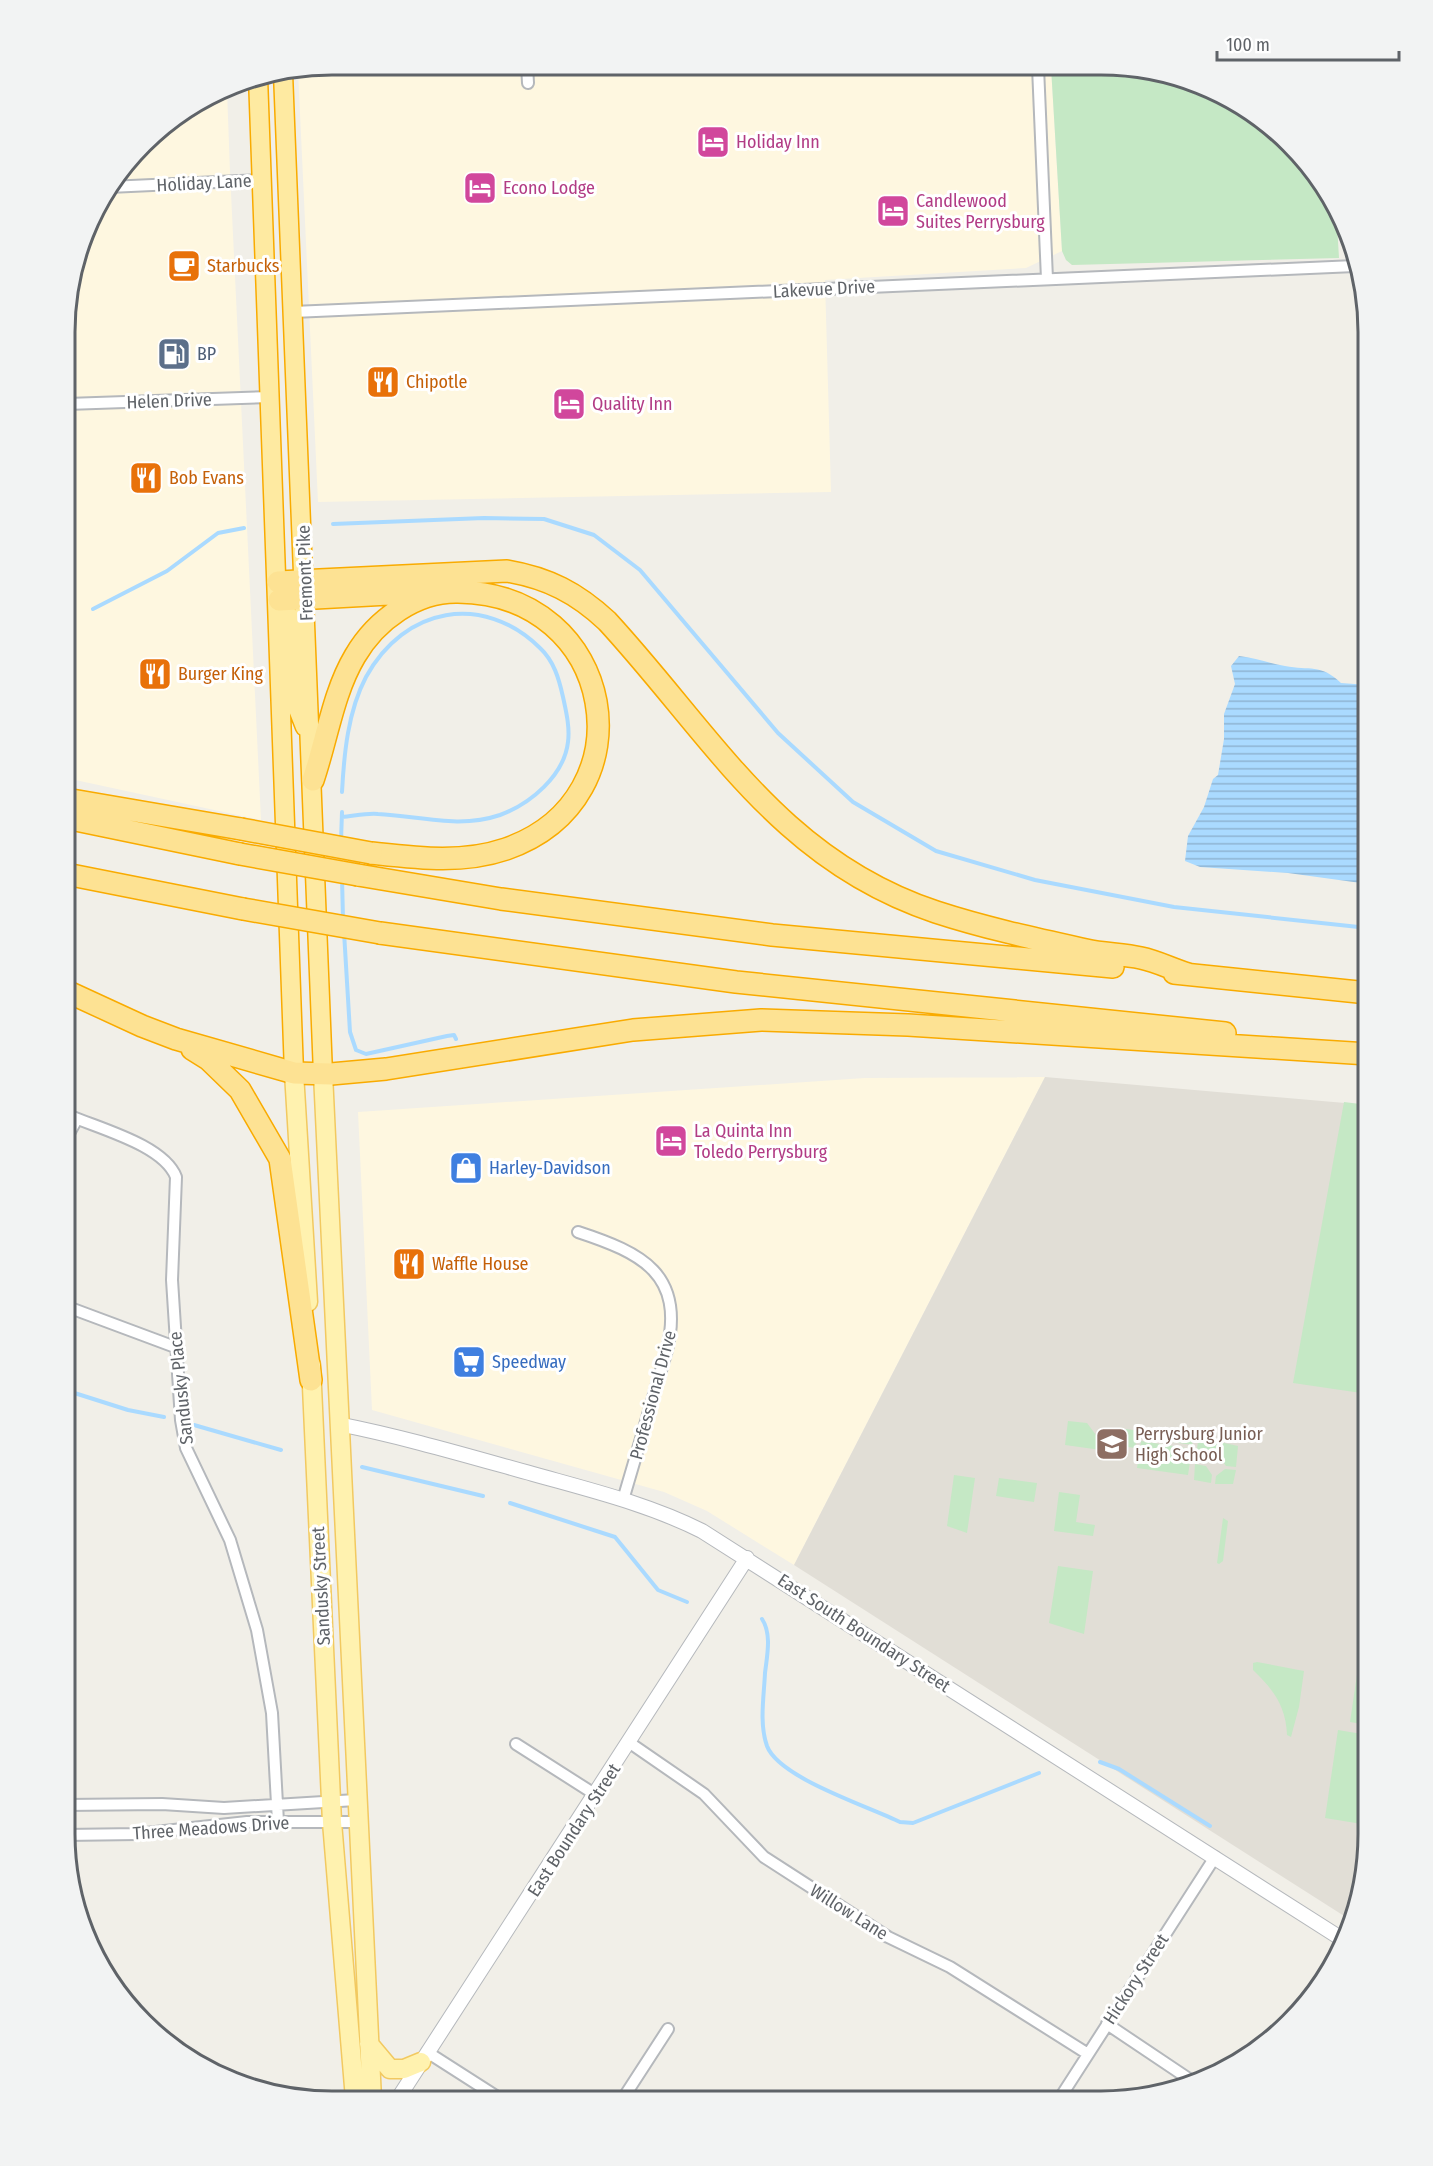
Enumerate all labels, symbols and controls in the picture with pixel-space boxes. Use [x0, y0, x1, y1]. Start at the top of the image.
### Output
scale bar [1217, 24, 1398, 62]
text: 100 m [1226, 34, 1270, 56]
hotel icon: Holiday Inn [695, 124, 731, 160]
place label: Holiday Inn [736, 131, 820, 153]
street label: Holiday Lane [156, 170, 252, 196]
hotel icon: Econo Lodge [462, 170, 498, 206]
place label: Econo Lodge [503, 177, 595, 199]
place label: Candlewood Suites Perrysburg [916, 190, 1045, 233]
hotel icon: Candlewood Suites Perrysburg [875, 193, 911, 229]
cafe icon: Starbucks [166, 248, 202, 284]
place label: Starbucks [207, 255, 280, 277]
street label: Lakevue Drive [772, 275, 876, 303]
fuel station icon: BP [156, 336, 192, 372]
place label: BP [197, 343, 216, 365]
restaurant icon: Chipotle [365, 364, 401, 400]
place label: Chipotle [406, 371, 467, 393]
hotel icon: Quality Inn [551, 386, 587, 422]
street label: Helen Drive [126, 389, 212, 413]
place label: Quality Inn [592, 393, 672, 415]
restaurant icon: Bob Evans [128, 460, 164, 496]
place label: Bob Evans [169, 467, 244, 489]
street label: Fremont Pike [292, 525, 318, 621]
restaurant icon: Burger King [137, 656, 173, 692]
place label: Burger King [178, 663, 263, 685]
place label: La Quinta Inn Toledo Perrysburg [694, 1120, 828, 1163]
hotel icon: La Quinta Inn Toledo Perrysburg [653, 1123, 689, 1159]
shop icon: Harley-Davidson [448, 1150, 484, 1186]
place label: Harley-Davidson [489, 1157, 611, 1179]
restaurant icon: Waffle House [391, 1246, 427, 1282]
place label: Waffle House [432, 1253, 529, 1275]
street label: Professional Drive [625, 1328, 681, 1462]
street label: Sandusky Place [164, 1330, 198, 1446]
supermarket icon: Speedway [451, 1344, 487, 1380]
place label: Speedway [492, 1351, 566, 1373]
place label: Perrysburg Junior High School [1135, 1423, 1263, 1466]
school or university icon: Perrysburg Junior High School [1094, 1426, 1130, 1462]
street label: Sandusky Street [307, 1526, 335, 1646]
street label: East South Boundary Street [773, 1569, 955, 1697]
street label: East Boundary Street [523, 1759, 625, 1901]
street label: Three Meadows Drive [132, 1812, 290, 1844]
street label: Willow Lane [806, 1879, 892, 1945]
street label: Hickory Street [1099, 1929, 1174, 2028]

